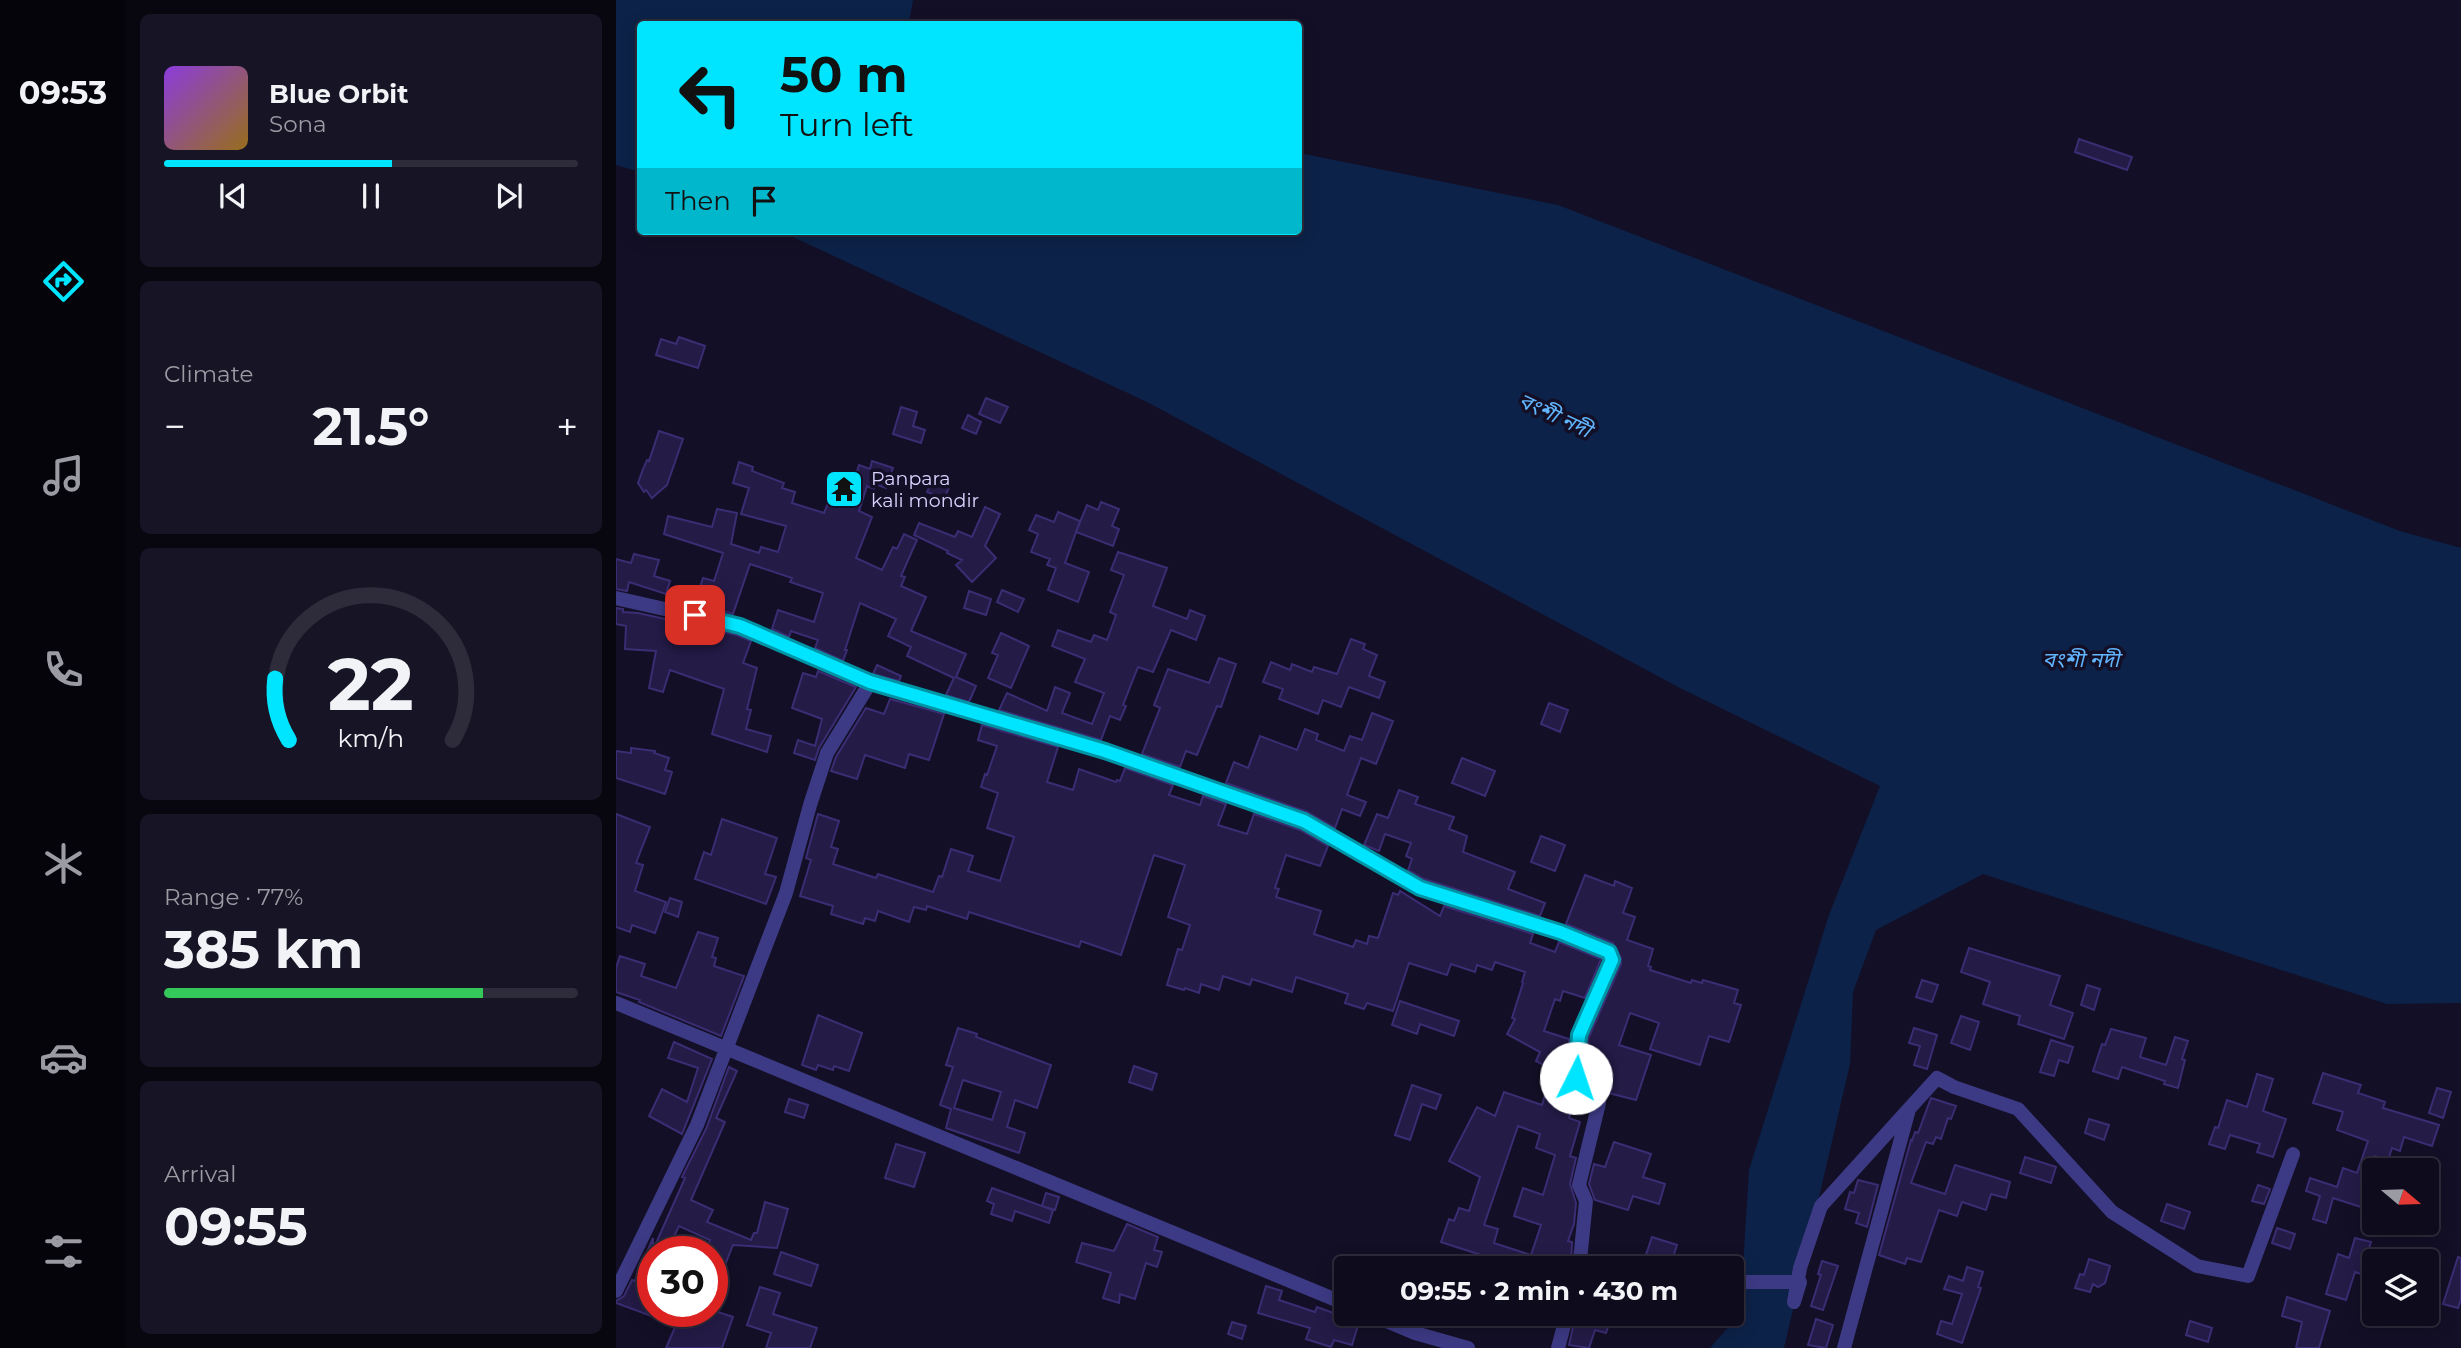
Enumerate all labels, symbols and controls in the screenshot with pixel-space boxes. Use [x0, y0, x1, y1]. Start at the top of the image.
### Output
text: 50 m [780, 45, 908, 104]
icon: left [665, 49, 756, 140]
text: 09:53 [19, 73, 107, 112]
text: Blue Orbit [269, 78, 408, 110]
text: Turn left [780, 105, 914, 144]
text: Sona [269, 110, 327, 138]
icon: previous [214, 177, 252, 215]
icon: pause [352, 177, 390, 215]
icon: next [490, 177, 528, 215]
icon: arrive [745, 182, 783, 220]
text: Then [665, 185, 731, 217]
icon: directions [39, 257, 88, 306]
text: Climate [164, 360, 253, 388]
water label: বংশী নদী [1515, 387, 1599, 444]
text: 21.5° [312, 395, 430, 458]
text: − [164, 403, 186, 450]
text: + [556, 403, 578, 450]
icon: music [39, 451, 88, 500]
place label: Panpara kali mondir [871, 467, 979, 512]
temple icon: Panpara kali mondir [823, 468, 865, 510]
pin [665, 585, 725, 645]
icon: arrive [676, 596, 714, 634]
text: 22 [328, 640, 414, 728]
icon: phone [39, 645, 88, 694]
water label: বংশী নদী [2043, 647, 2124, 672]
text: km/h [338, 723, 404, 753]
icon: climate [39, 839, 88, 888]
text: Range · 77% [164, 883, 303, 911]
text: 385 km [164, 918, 363, 981]
icon: car [39, 1033, 88, 1082]
position arrow [1539, 1041, 1613, 1115]
north arrow [2362, 1158, 2440, 1236]
map controls [2362, 1158, 2439, 1326]
text: Arrival [164, 1160, 237, 1188]
text: 09:55 [164, 1195, 308, 1258]
icon: filters [39, 1227, 88, 1276]
speed limit sign: 30 [637, 1236, 728, 1327]
button: layers [2362, 1249, 2439, 1326]
text: 09:55 · 2 min · 430 m [1400, 1275, 1678, 1307]

